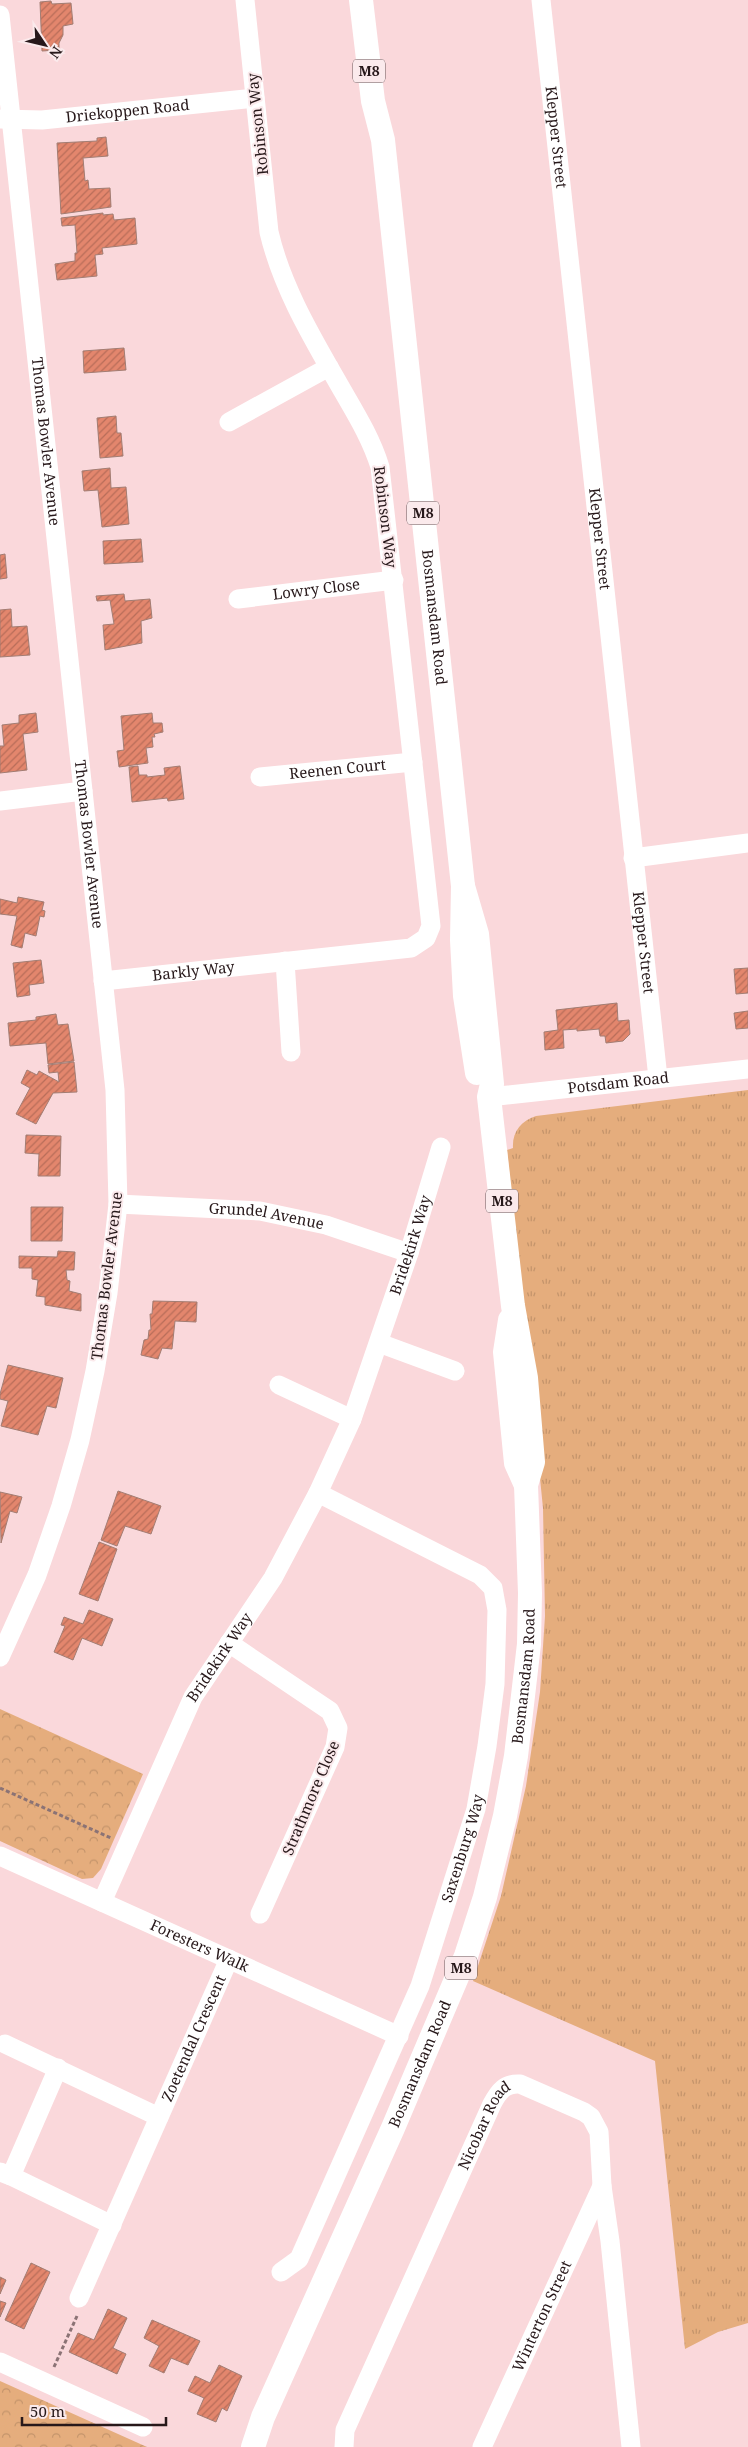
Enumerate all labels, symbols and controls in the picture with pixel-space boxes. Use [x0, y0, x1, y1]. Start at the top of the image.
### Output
north arrow [20, 20, 70, 70]
text: N [45, 43, 67, 63]
road number: M8 [353, 59, 385, 82]
street label: Robinson Way [242, 72, 272, 176]
street label: Klepper Street [541, 85, 572, 189]
street label: Driekoppen Road [65, 94, 190, 126]
street label: Thomas Bowler Avenue [28, 356, 66, 527]
street label: Robinson Way [370, 465, 402, 569]
street label: Klepper Street [585, 487, 616, 591]
road number: M8 [407, 502, 439, 524]
street label: Bosmansdam Road [418, 548, 452, 686]
street label: Lowry Close [272, 573, 361, 604]
street label: Reenen Court [288, 754, 387, 783]
street label: Thomas Bowler Avenue [71, 759, 109, 929]
street label: Klepper Street [629, 890, 660, 994]
street label: Barkly Way [151, 956, 236, 985]
street label: Potsdam Road [567, 1067, 670, 1097]
road number: M8 [486, 1190, 518, 1212]
street label: Thomas Bowler Avenue [86, 1191, 126, 1361]
street label: Bridekirk Way [384, 1192, 435, 1297]
street label: Grundel Avenue [208, 1197, 326, 1233]
street label: Bridekirk Way [182, 1608, 256, 1705]
street label: Bosmansdam Road [506, 1608, 539, 1745]
street label: Strathmore Close [277, 1737, 343, 1858]
street label: Saxenburg Way [436, 1792, 487, 1905]
street label: Foresters Walk [147, 1914, 253, 1976]
road number: M8 [445, 1956, 477, 1980]
street label: Zoetendal Crescent [156, 1972, 230, 2104]
street label: Bosmansdam Road [383, 1997, 455, 2130]
street label: Nicobar Road [453, 2076, 514, 2173]
street label: Winterton Street [507, 2257, 575, 2374]
scale bar [22, 2394, 166, 2426]
text: 50 m [30, 2401, 65, 2421]

